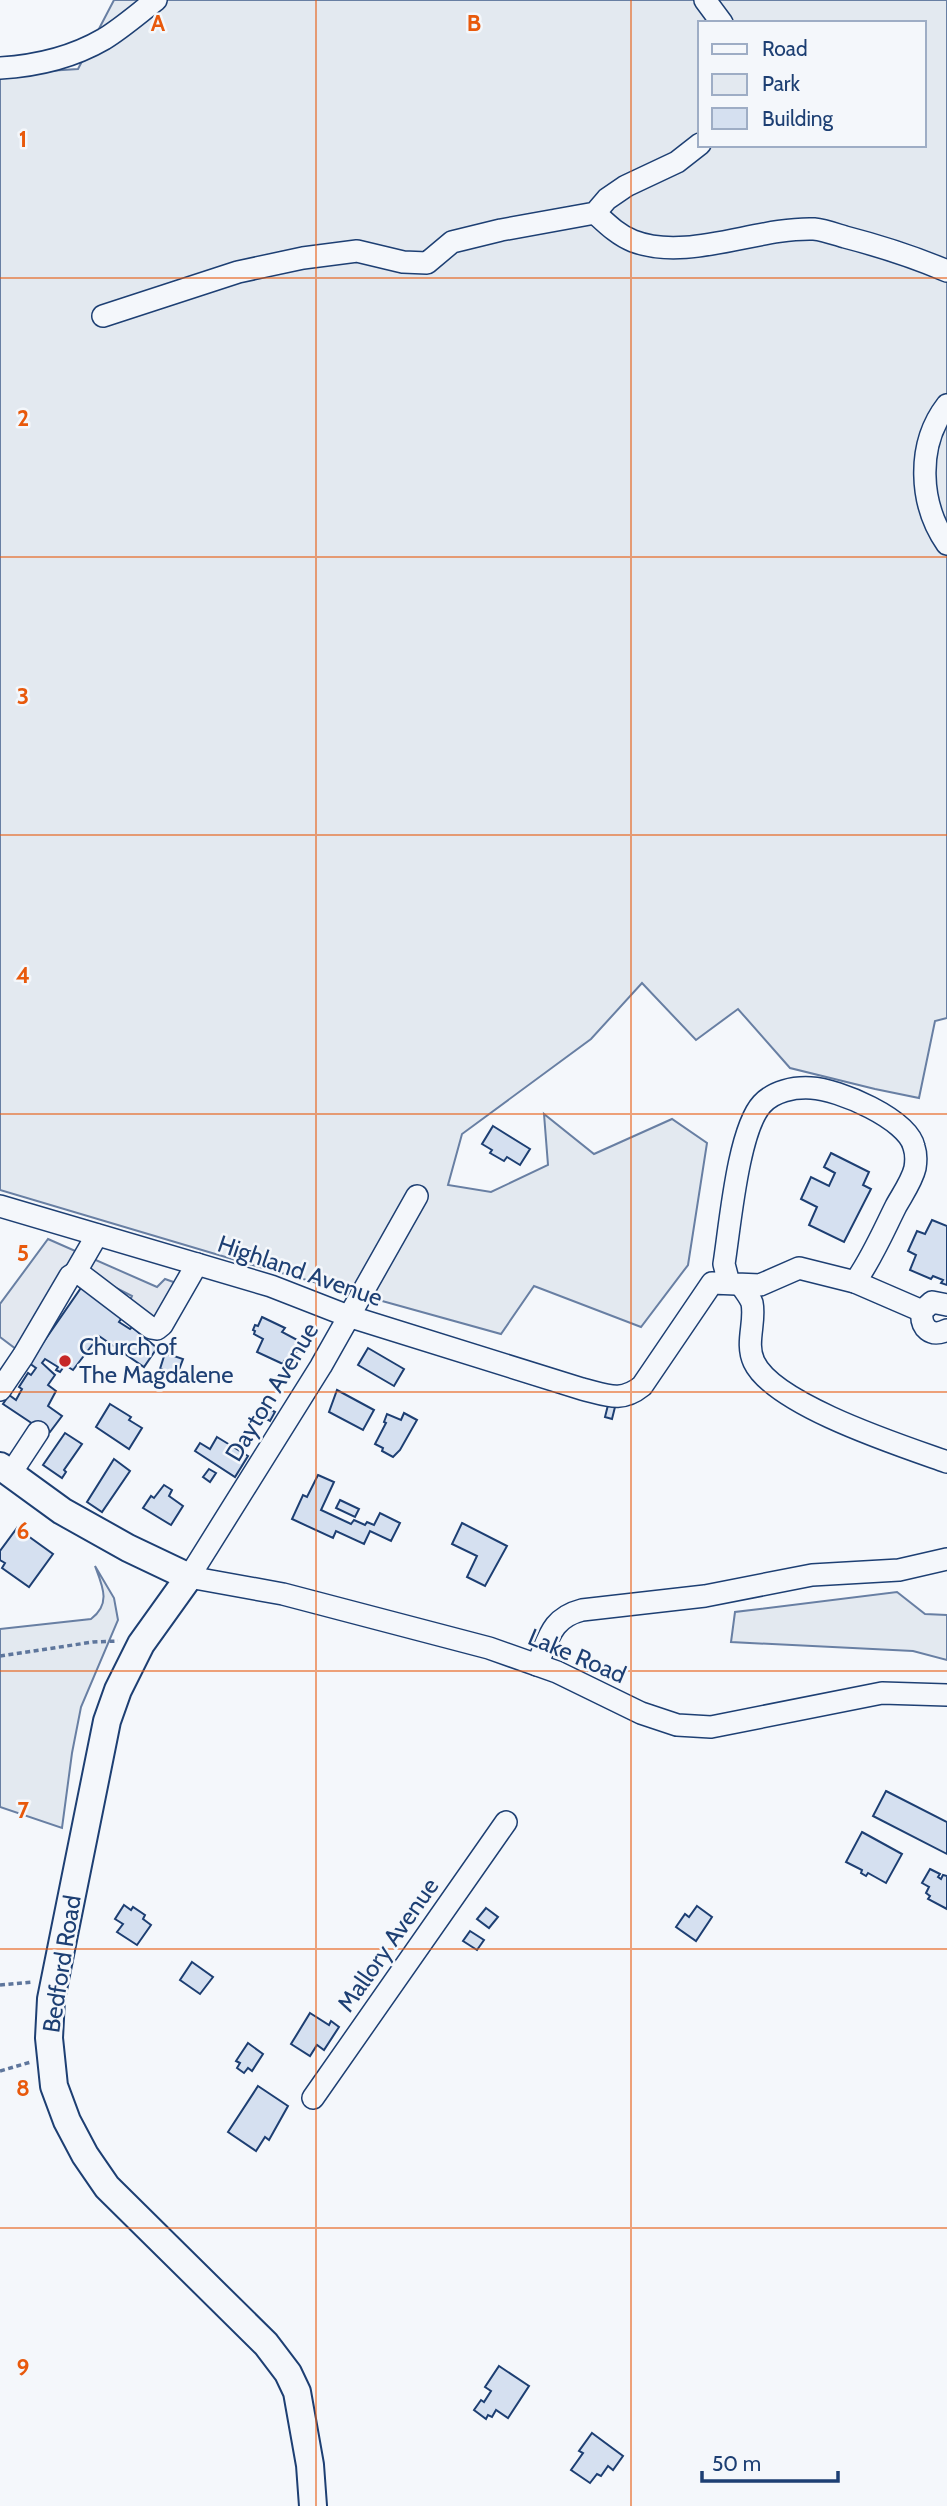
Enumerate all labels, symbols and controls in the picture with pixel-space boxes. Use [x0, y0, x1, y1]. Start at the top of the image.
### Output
text: A [151, 9, 166, 37]
text: B [467, 9, 481, 37]
legend [698, 21, 926, 147]
text: Road [762, 36, 808, 61]
text: Park [762, 71, 800, 96]
text: Building [762, 106, 834, 131]
text: 1 [19, 125, 27, 153]
text: 2 [17, 404, 29, 432]
text: 3 [17, 682, 29, 710]
text: 4 [16, 961, 30, 989]
street label: Highland Avenue [214, 1229, 386, 1312]
text: 5 [17, 1239, 29, 1267]
street label: Dayton Avenue [219, 1317, 324, 1466]
place label: Church of The Magdalene [79, 1332, 234, 1389]
marker: Church of The Magdalene [57, 1353, 73, 1369]
text: 6 [17, 1517, 29, 1545]
street label: Lake Road [524, 1622, 631, 1689]
text: 7 [17, 1796, 29, 1824]
street label: Mallory Avenue [331, 1872, 444, 2017]
street label: Bedford Road [36, 1893, 87, 2035]
text: 8 [16, 2074, 30, 2102]
text: 9 [17, 2353, 29, 2381]
scale bar [702, 2440, 838, 2484]
text: 50 m [712, 2451, 761, 2476]

